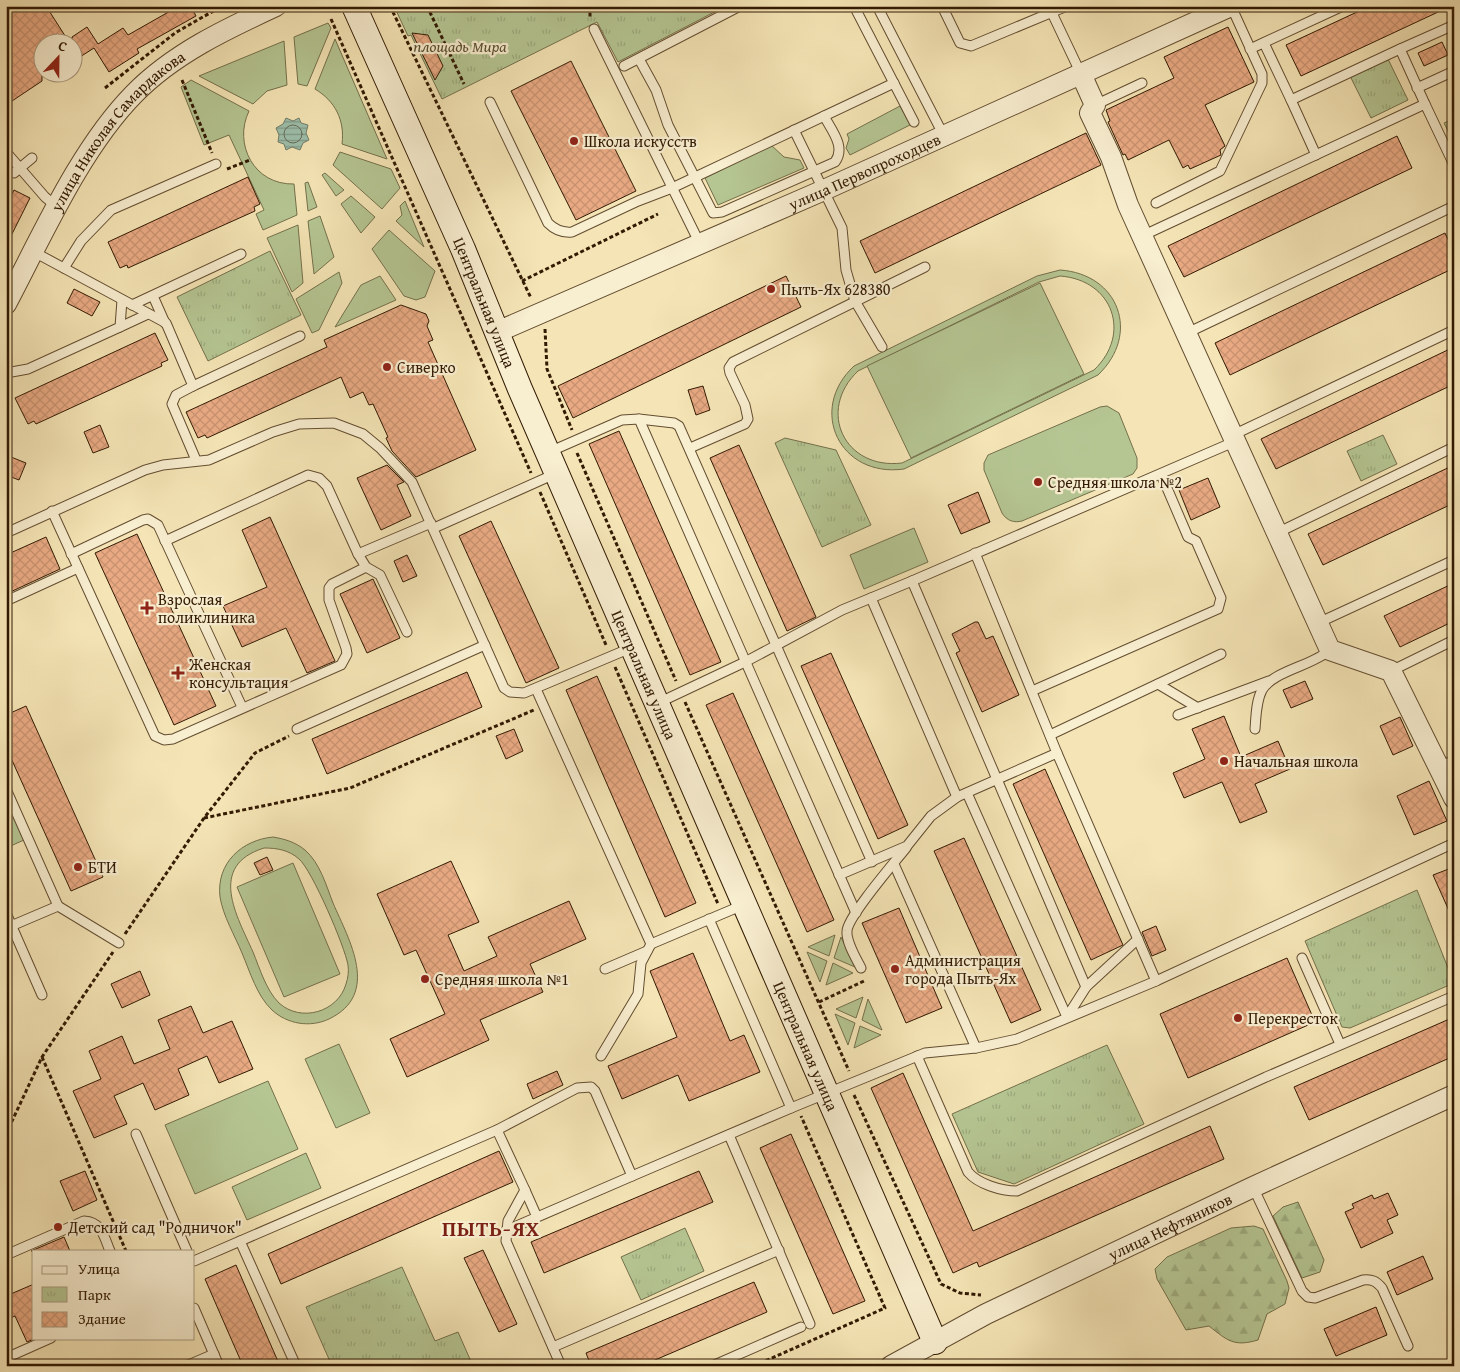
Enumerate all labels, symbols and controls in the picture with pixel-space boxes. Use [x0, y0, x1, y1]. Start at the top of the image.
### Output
north arrow [32, 32, 82, 82]
park label: площадь Мира [413, 34, 507, 58]
text: С [55, 35, 70, 57]
street label: улица Николая Самардакова [44, 44, 190, 216]
street label: улица Первопроходцев [784, 127, 945, 216]
place label: Школа искусств [584, 129, 697, 153]
marker: Школа искусств [568, 135, 580, 147]
street label: Центральная улица [447, 233, 522, 372]
place label: Пыть-Ях 628380 [781, 277, 891, 301]
marker: Пыть-Ях 628380 [765, 283, 777, 295]
place label: Сиверко [397, 355, 456, 379]
marker: Сиверко [381, 361, 393, 373]
place label: Средняя школа №2 [1048, 470, 1182, 494]
marker: Средняя школа №2 [1032, 476, 1044, 488]
place label: Взрослая поликлиника [158, 587, 255, 629]
marker: Взрослая поликлиника [140, 601, 154, 615]
street label: Центральная улица [606, 606, 683, 744]
place label: Женская консультация [188, 652, 288, 694]
marker: Женская консультация [171, 666, 185, 680]
place label: Начальная школа [1234, 749, 1359, 773]
marker: Начальная школа [1218, 755, 1230, 767]
place label: БТИ [88, 855, 117, 879]
marker: БТИ [72, 861, 84, 873]
place label: Администрация города Пыть-Ях [905, 948, 1021, 990]
marker: Администрация города Пыть-Ях [889, 963, 901, 975]
place label: Средняя школа №1 [435, 967, 569, 991]
marker: Средняя школа №1 [419, 973, 431, 985]
street label: Центральная улица [767, 977, 845, 1115]
place label: Перекресток [1248, 1006, 1338, 1030]
marker: Перекресток [1232, 1012, 1244, 1024]
street label: улица Нефтяников [1103, 1187, 1236, 1267]
district label: ПЫТЬ-ЯХ [442, 1213, 540, 1244]
place label: Детский сад "Родничок" [67, 1215, 242, 1239]
marker: Детский сад "Родничок" [52, 1221, 64, 1233]
legend [32, 1250, 195, 1340]
text: Улица [78, 1258, 121, 1279]
text: Парк [78, 1284, 111, 1305]
text: Здание [78, 1308, 126, 1329]

